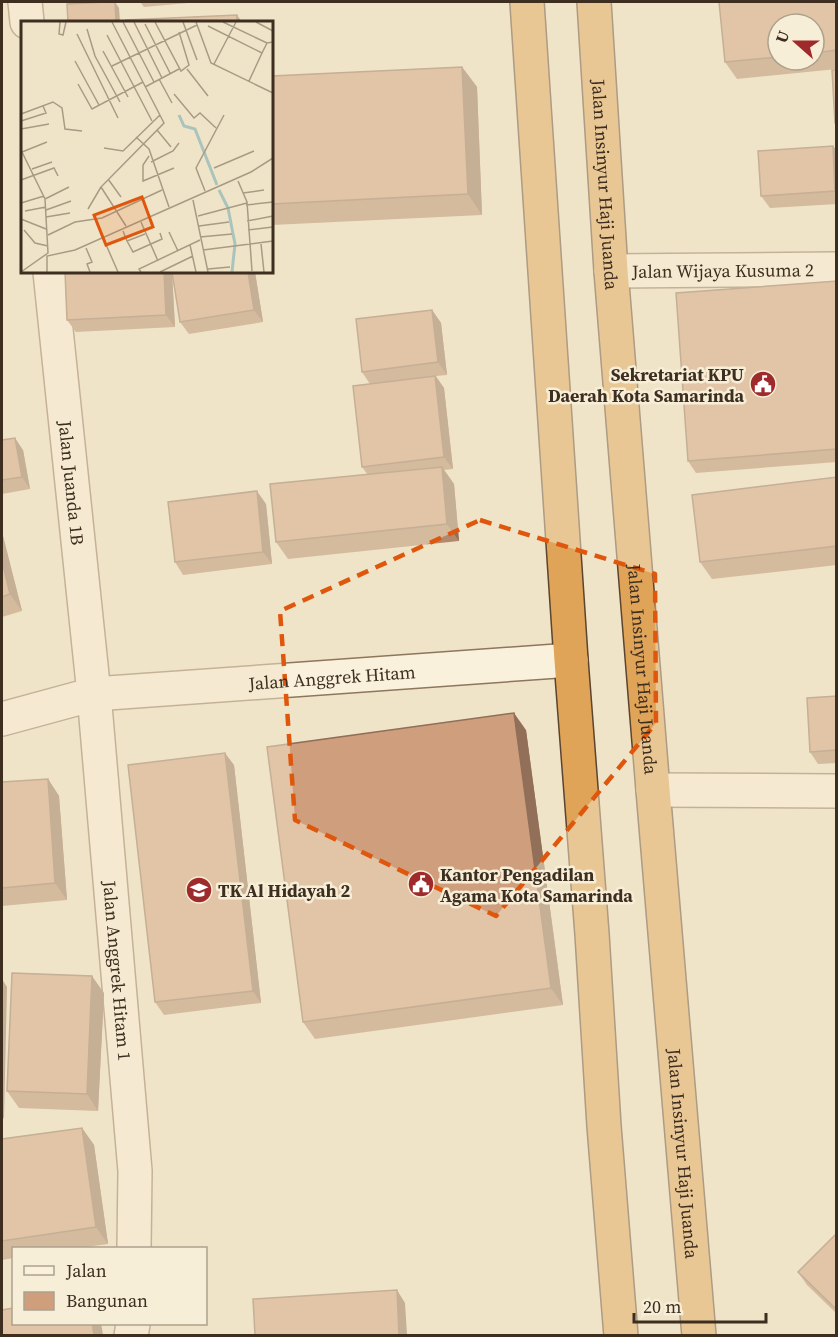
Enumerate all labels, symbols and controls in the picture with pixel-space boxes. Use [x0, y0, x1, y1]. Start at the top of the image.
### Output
north arrow [766, 12, 826, 72]
inset map [21, 21, 273, 273]
text: U [770, 27, 794, 46]
street label: Jalan Insinyur Haji Juanda [586, 78, 625, 292]
street label: Jalan Wijaya Kusuma 2 [631, 257, 814, 283]
place label: Sekretariat KPU Daerah Kota Samarinda [548, 362, 744, 408]
public building icon: Sekretariat KPU Daerah Kota Samarinda [748, 369, 778, 399]
street label: Jalan Juanda 1B [53, 418, 91, 546]
street label: Jalan Insinyur Haji Juanda [622, 562, 664, 776]
street label: Jalan Anggrek Hitam [247, 659, 416, 696]
place label: Kantor Pengadilan Agama Kota Samarinda [440, 862, 633, 908]
public building icon: Kantor Pengadilan Agama Kota Samarinda [406, 869, 436, 899]
school or university icon: TK Al Hidayah 2 [184, 875, 214, 905]
place label: TK Al Hidayah 2 [218, 878, 350, 903]
street label: Jalan Anggrek Hitam 1 [98, 879, 138, 1062]
street label: Jalan Insinyur Haji Juanda [662, 1046, 705, 1260]
legend [12, 1247, 207, 1325]
text: Jalan [65, 1258, 107, 1283]
scale bar [634, 1286, 766, 1324]
text: Bangunan [66, 1288, 148, 1313]
text: 20 m [643, 1294, 681, 1319]

